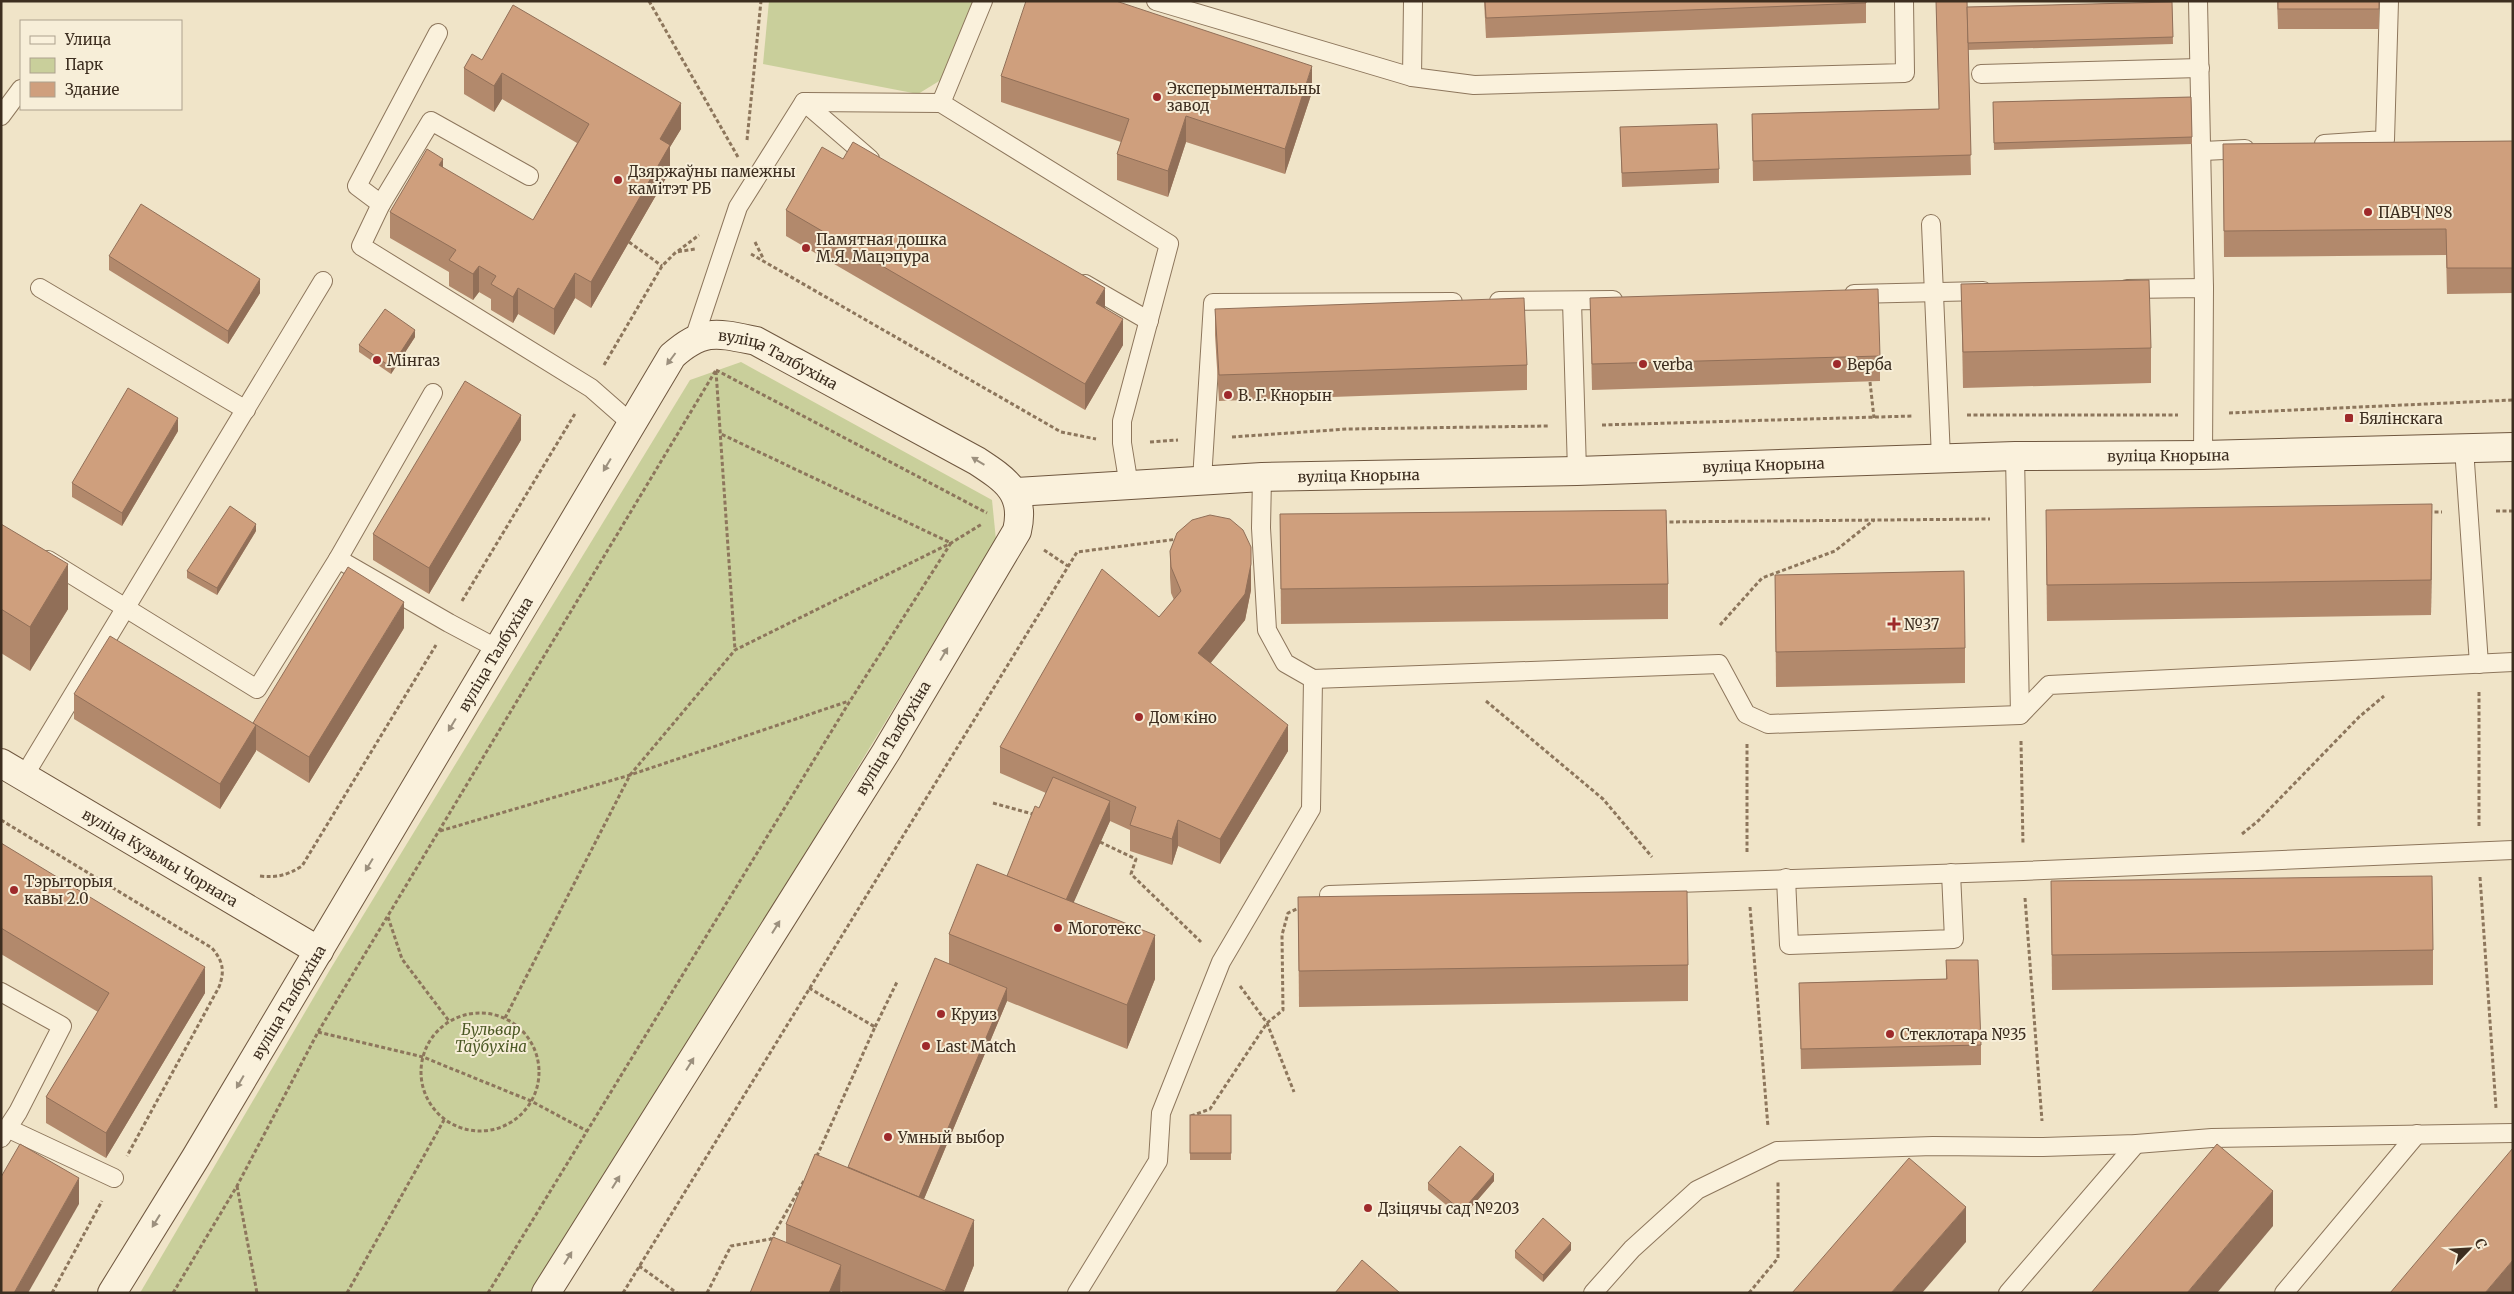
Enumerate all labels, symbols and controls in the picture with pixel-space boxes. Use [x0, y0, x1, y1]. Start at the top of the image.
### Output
legend [20, 20, 182, 110]
text: Улица [64, 30, 111, 49]
text: Парк [65, 55, 104, 74]
place label: Эксперыментальны завод [1167, 79, 1321, 115]
text: Здание [65, 80, 119, 99]
marker: Эксперыментальны завод [1151, 91, 1163, 103]
place label: Дзяржаўны памежны камітэт РБ [628, 162, 796, 198]
marker: Дзяржаўны памежны камітэт РБ [612, 174, 624, 186]
place label: ПАВЧ №8 [2378, 203, 2452, 222]
marker: ПАВЧ №8 [2362, 206, 2374, 218]
place label: Памятная дошка М.Я. Мацэпура [816, 230, 947, 266]
marker: Памятная дошка М.Я. Мацэпура [800, 242, 812, 254]
street label: вуліца Талбухіна [717, 325, 841, 393]
place label: Мінгаз [387, 351, 440, 370]
one-way arrow [666, 352, 677, 365]
marker: Мінгаз [371, 354, 383, 366]
place label: verba [1652, 355, 1693, 374]
place label: Верба [1847, 355, 1892, 374]
marker: verba [1637, 358, 1649, 370]
marker: Верба [1831, 358, 1843, 370]
place label: В. Г. Кнорын [1238, 386, 1332, 405]
marker: В. Г. Кнорын [1222, 389, 1234, 401]
place label: Бялінскага [2359, 409, 2443, 428]
marker: Бялінскага [2343, 412, 2355, 424]
street label: вуліца Кнорына [2107, 445, 2230, 465]
street label: вуліца Кнорына [1702, 453, 1825, 476]
one-way arrow [971, 457, 984, 466]
one-way arrow [602, 459, 611, 472]
street label: вуліца Кнорына [1297, 464, 1420, 486]
street label: вуліца Талбухіна [454, 593, 536, 715]
place label: №37 [1904, 615, 1940, 634]
marker: №37 [1888, 618, 1900, 630]
one-way arrow [939, 648, 948, 661]
street label: вуліца Талбухіна [851, 677, 935, 799]
place label: Дом кіно [1149, 708, 1217, 727]
marker: Дом кіно [1133, 711, 1145, 723]
one-way arrow [448, 719, 457, 732]
street label: вуліца Кузьмы Чорнага [79, 804, 241, 910]
one-way arrow [365, 859, 374, 872]
place label: Тэрыторыя кавы 2.0 [24, 872, 113, 908]
marker: Тэрыторыя кавы 2.0 [8, 884, 20, 896]
place label: Моготекс [1068, 919, 1142, 938]
one-way arrow [771, 920, 781, 933]
marker: Моготекс [1052, 922, 1064, 934]
street label: вуліца Талбухіна [247, 941, 329, 1063]
place label: Круиз [951, 1005, 997, 1024]
marker: Круиз [935, 1008, 947, 1020]
park label: Бульвар Таўбухіна [455, 1020, 527, 1056]
place label: Стеклотара №35 [1900, 1025, 2027, 1044]
marker: Стеклотара №35 [1884, 1028, 1896, 1040]
place label: Last Match [936, 1037, 1016, 1056]
marker: Last Match [920, 1040, 932, 1052]
one-way arrow [685, 1058, 694, 1071]
one-way arrow [236, 1075, 244, 1090]
place label: Умный выбор [897, 1128, 1005, 1147]
marker: Умный выбор [882, 1131, 894, 1143]
one-way arrow [611, 1176, 620, 1189]
place label: Дзіцячы сад №203 [1378, 1199, 1520, 1218]
marker: Дзіцячы сад №203 [1362, 1202, 1374, 1214]
one-way arrow [152, 1215, 161, 1228]
north arrow [2444, 1224, 2494, 1274]
text: С [2471, 1235, 2491, 1252]
one-way arrow [563, 1252, 573, 1265]

